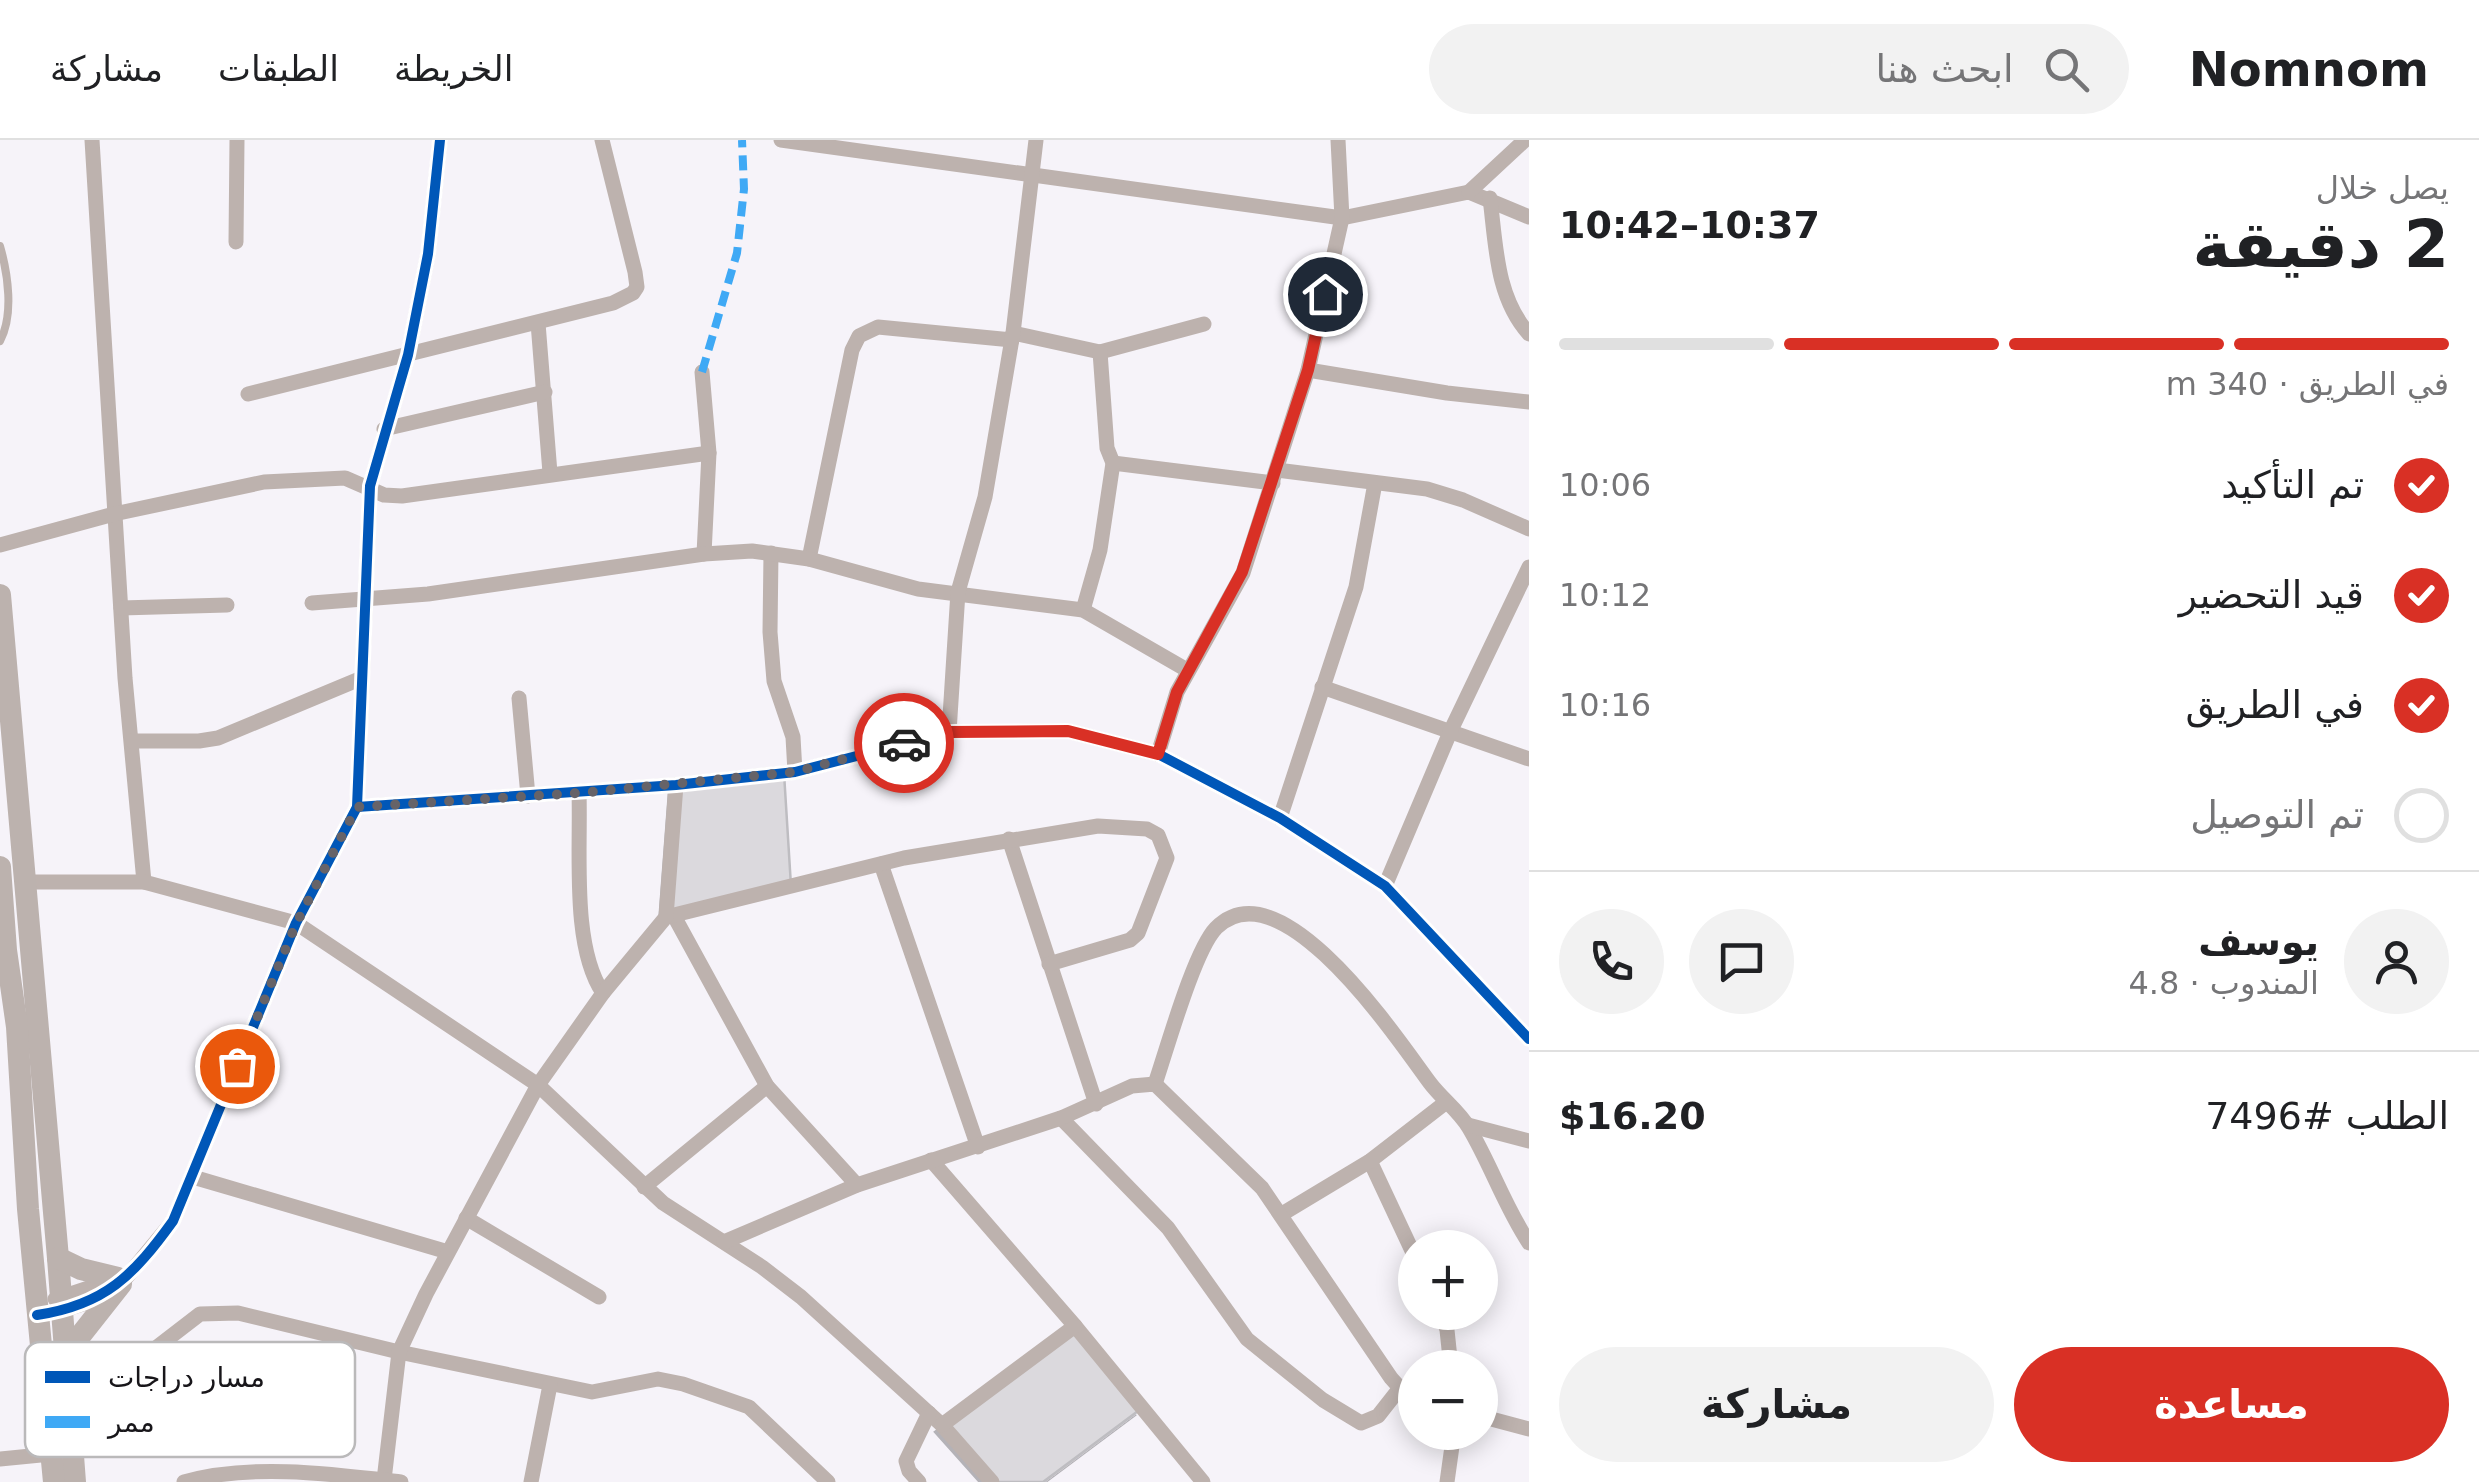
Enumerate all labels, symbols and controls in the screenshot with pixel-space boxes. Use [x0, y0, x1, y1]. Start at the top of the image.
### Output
search box [1429, 24, 2129, 114]
text: Nomnom [2189, 41, 2429, 97]
icon: search [2039, 42, 2094, 97]
text: ابحث هنا [1876, 47, 2014, 91]
text: مشاركة [50, 49, 163, 89]
text: الطبقات [218, 49, 339, 89]
text: الخريطة [394, 49, 513, 89]
text: يصل خلال [2316, 169, 2449, 207]
text: 10:37–10:42 [1559, 203, 1820, 247]
text: 2 دقيقة [2192, 207, 2449, 282]
pin [1283, 252, 1368, 337]
icon: home [1298, 267, 1353, 322]
text: في الطريق · 340 m [2166, 365, 2449, 403]
icon: check [2394, 458, 2449, 513]
text: تم التأكيد [2221, 463, 2364, 507]
text: 10:06 [1559, 466, 1651, 504]
icon: check [2394, 568, 2449, 623]
text: قيد التحضير [2179, 573, 2364, 617]
text: 10:12 [1559, 576, 1651, 614]
icon: check [2394, 678, 2449, 733]
text: في الطريق [2186, 683, 2364, 727]
text: 10:16 [1559, 686, 1651, 724]
courier [854, 693, 954, 793]
icon: car [877, 716, 932, 771]
text: تم التوصيل [2190, 793, 2364, 837]
button: phone [1559, 909, 1664, 1014]
button: chat [1689, 909, 1794, 1014]
button: person [2344, 909, 2449, 1014]
text: يوسف [2198, 920, 2319, 964]
text: المندوب · 4.8 [2128, 964, 2319, 1002]
pin [195, 1024, 280, 1109]
icon: bag [210, 1039, 265, 1094]
text: $16.20 [1559, 1094, 1706, 1138]
text: الطلب #7496 [2205, 1094, 2449, 1138]
map controls [1398, 1230, 1498, 1450]
button: + [1398, 1230, 1498, 1330]
legend [25, 1342, 355, 1457]
button: مشاركة [1559, 1347, 1994, 1462]
button: مساعدة [2014, 1347, 2449, 1462]
button: − [1398, 1350, 1498, 1450]
text: مسار دراجات [108, 1361, 265, 1394]
text: ممر [106, 1406, 155, 1439]

